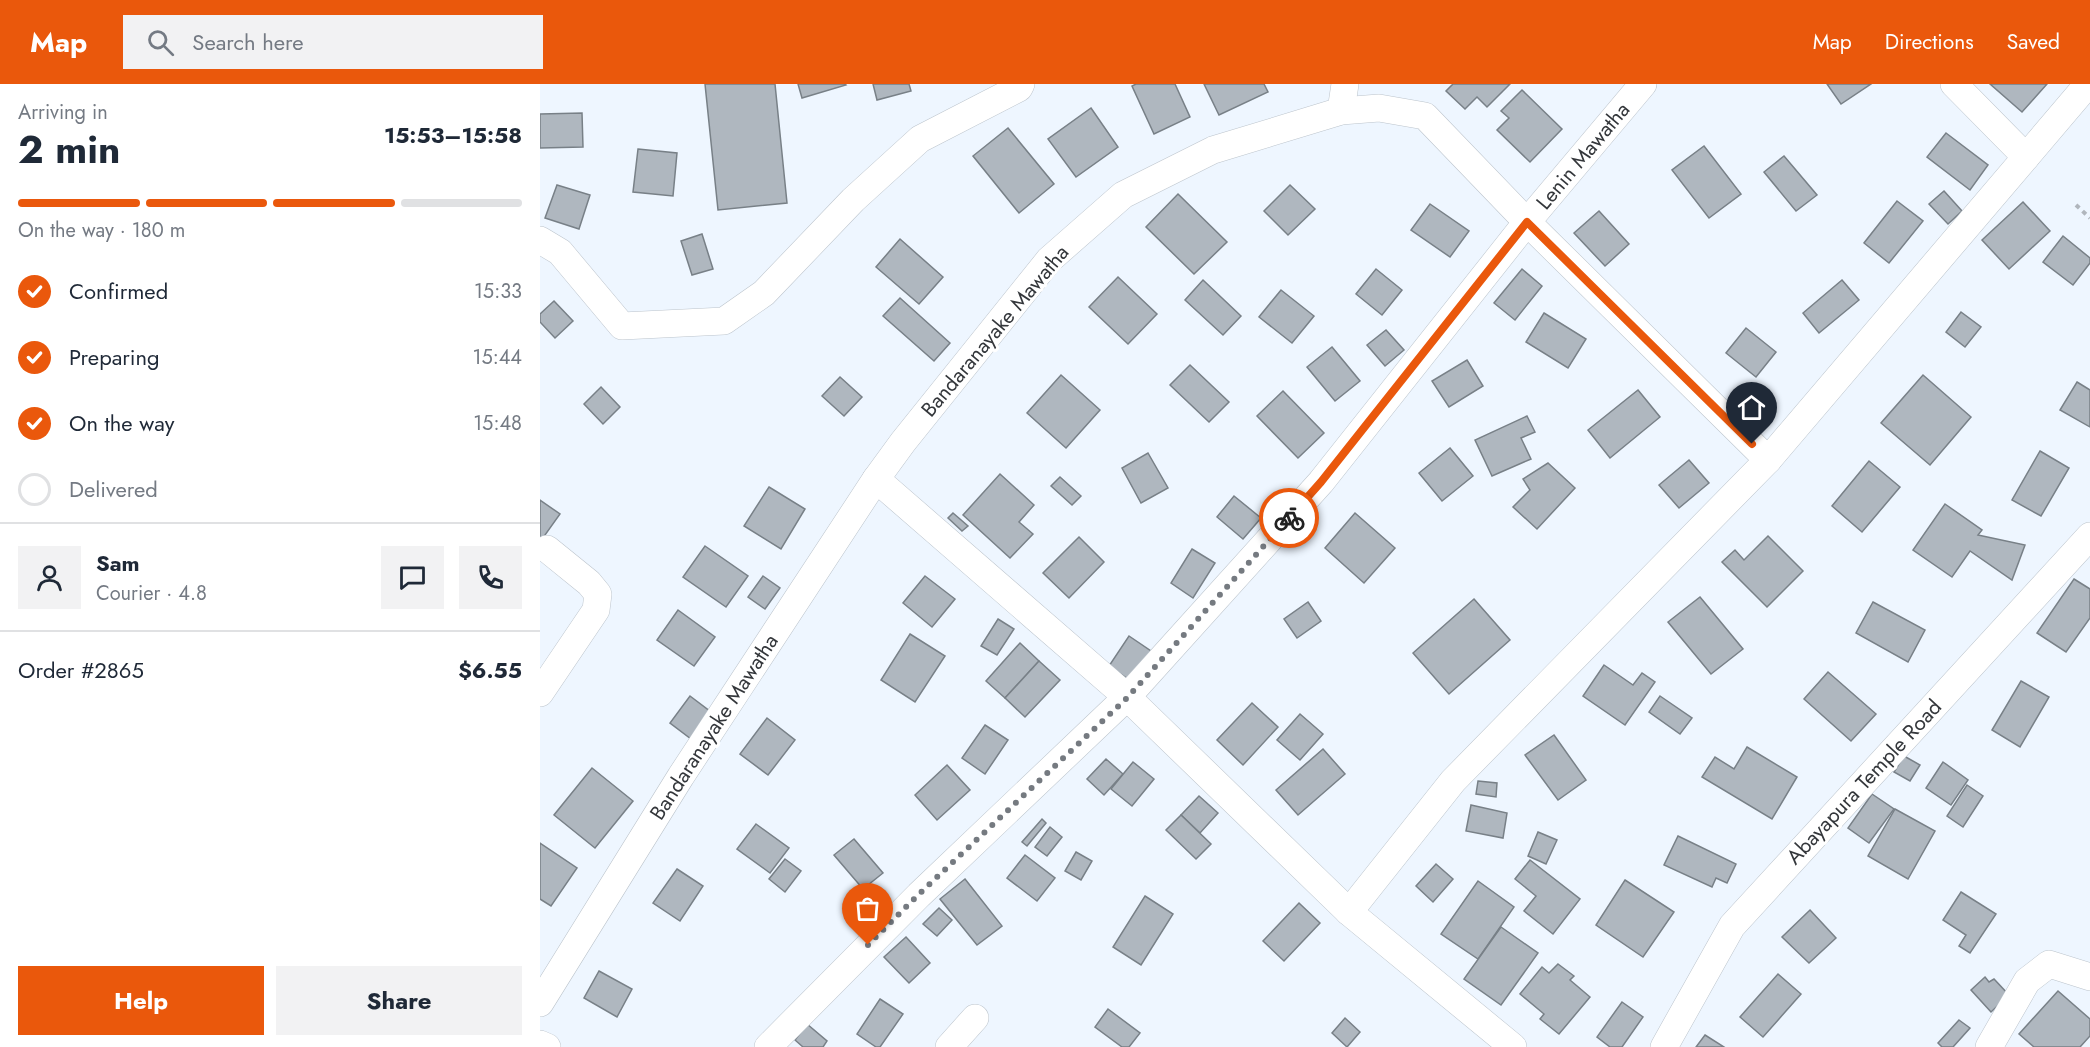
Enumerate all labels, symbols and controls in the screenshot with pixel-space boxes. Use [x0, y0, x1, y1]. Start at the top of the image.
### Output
search box [123, 15, 543, 69]
text: Map [30, 22, 87, 63]
icon: search [144, 26, 177, 59]
text: Search here [192, 26, 304, 58]
text: Map [1813, 27, 1852, 57]
text: Directions [1885, 27, 1974, 57]
text: Saved [2007, 27, 2060, 57]
street label: Lenin Mawatha [1529, 96, 1637, 216]
text: Arriving in [18, 98, 108, 127]
text: 15:53–15:58 [384, 119, 522, 151]
text: 2 min [18, 121, 120, 178]
text: On the way · 180 m [18, 216, 185, 245]
street label: Bandaranayake Mawatha [914, 239, 1076, 423]
icon: check [18, 275, 51, 308]
text: Confirmed [69, 275, 168, 307]
text: 15:33 [474, 277, 522, 306]
icon: check [18, 341, 51, 374]
text: Preparing [69, 341, 160, 373]
text: 15:44 [472, 343, 522, 372]
pin [1726, 382, 1777, 444]
icon: home [1735, 391, 1768, 424]
icon: check [18, 407, 51, 440]
text: On the way [69, 407, 174, 439]
text: 15:48 [473, 409, 522, 438]
text: Delivered [69, 473, 158, 505]
courier [1259, 488, 1319, 548]
icon: bike [1273, 502, 1306, 535]
button: person [18, 546, 81, 609]
button: chat [381, 546, 444, 609]
button: phone [459, 546, 522, 609]
text: Sam [96, 547, 140, 579]
text: Courier · 4.8 [96, 579, 207, 608]
street label: Bandaranayake Mawatha [643, 628, 785, 826]
text: Order #2865 [18, 654, 144, 686]
text: $6.55 [458, 654, 522, 686]
street label: Abayapura Temple Road [1779, 693, 1949, 871]
pin [842, 883, 893, 945]
icon: bag [851, 892, 884, 925]
button: Help [18, 966, 264, 1035]
button: Share [276, 966, 522, 1035]

